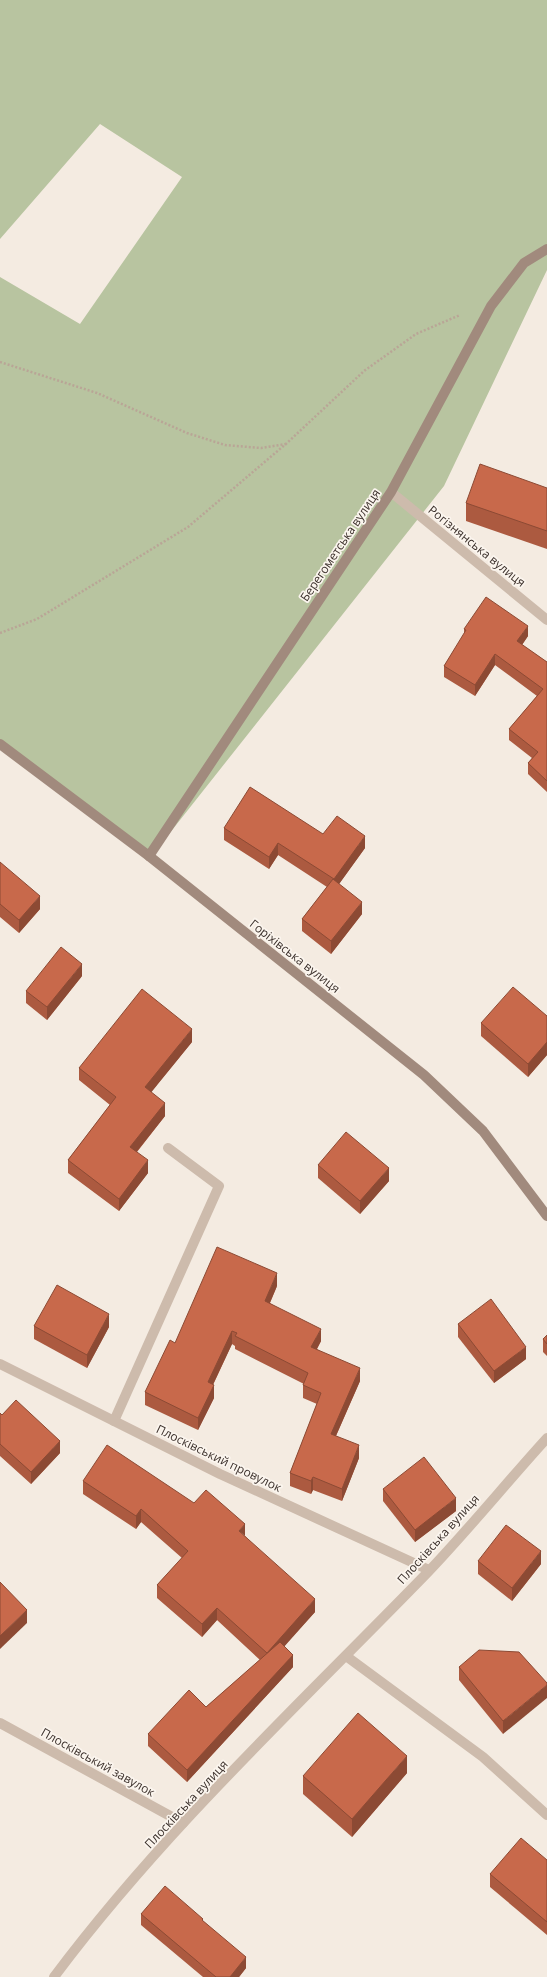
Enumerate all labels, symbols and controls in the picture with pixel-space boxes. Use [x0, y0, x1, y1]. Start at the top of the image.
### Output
street label: Берегометська вулиця [296, 485, 384, 605]
street label: Рогізнянська вулиця [425, 501, 529, 591]
street label: Горіхівська вулиця [246, 915, 344, 997]
street label: Плосківський провулок [154, 1420, 285, 1496]
street label: Плосківська вулиця [393, 1491, 483, 1587]
street label: Плосківський завулок [38, 1724, 159, 1801]
street label: Плосківська вулиця [141, 1756, 231, 1852]

